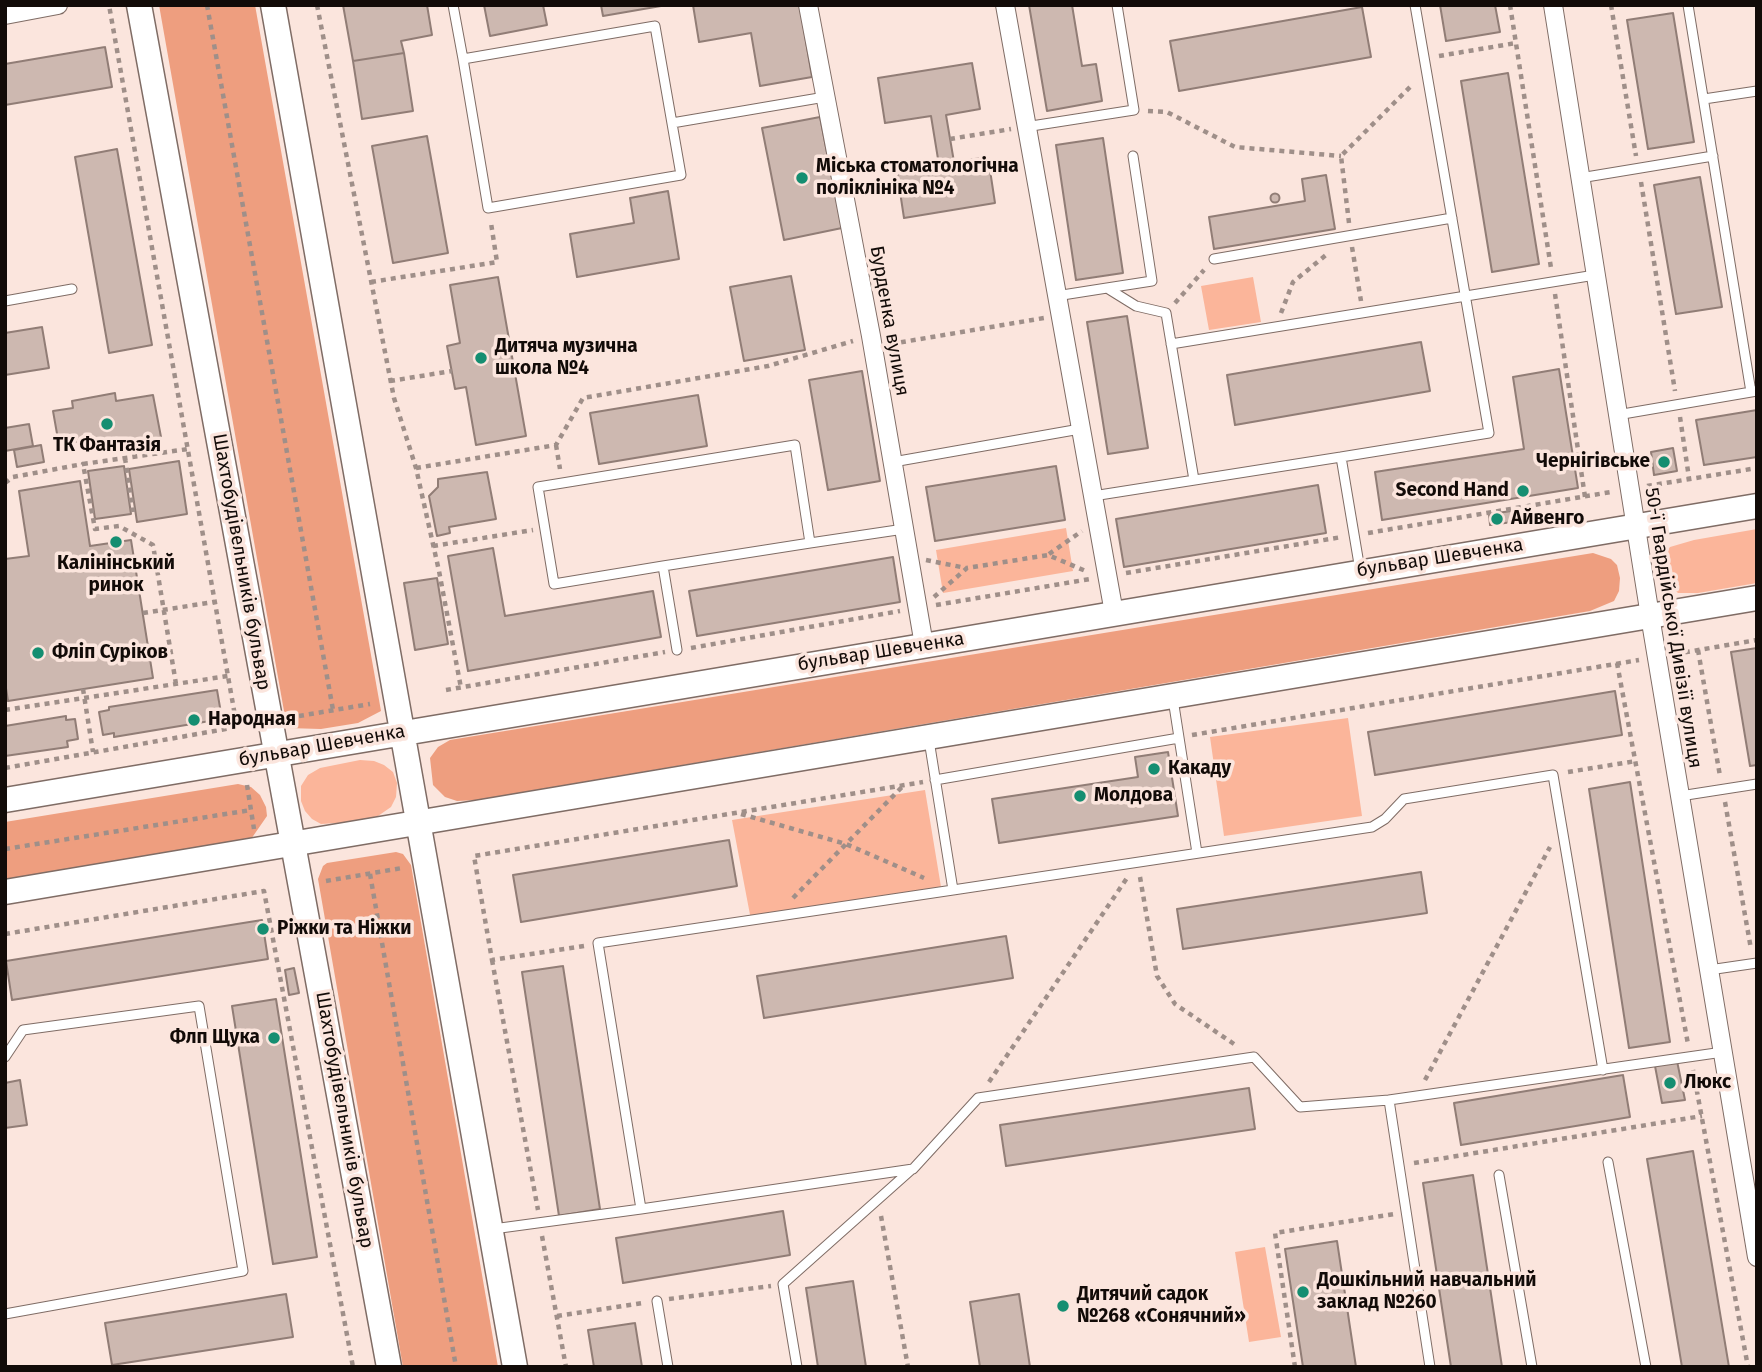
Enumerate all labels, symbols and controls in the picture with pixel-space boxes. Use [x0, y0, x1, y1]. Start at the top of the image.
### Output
place label: Міська стоматологічна поліклініка №4 [816, 156, 1019, 200]
marker: Міська стоматологічна поліклініка №4 [794, 170, 810, 186]
street label: Бурденка вулиця [865, 244, 913, 398]
place label: Дитяча музична школа №4 [495, 336, 638, 380]
marker: Дитяча музична школа №4 [473, 350, 489, 366]
marker: ТК Фантазія [99, 416, 115, 432]
street label: Шахтобудівельників бульвар [207, 432, 275, 692]
place label: ТК Фантазія [53, 435, 161, 457]
place label: Чернігівське [1536, 451, 1650, 473]
marker: Чернігівське [1656, 454, 1672, 470]
place label: Second Hand [1396, 480, 1509, 502]
marker: Second Hand [1515, 483, 1531, 499]
street label: 50-ї Гвардійської Дивізії вулиця [1640, 486, 1706, 770]
place label: Айвенго [1511, 508, 1584, 530]
marker: Айвенго [1489, 511, 1505, 527]
marker: Калінінський ринок [108, 534, 124, 550]
street label: бульвар Шевченка [1355, 534, 1525, 582]
place label: Калінінський ринок [57, 553, 175, 597]
street label: бульвар Шевченка [796, 628, 966, 676]
place label: Фліп Суріков [52, 642, 168, 664]
marker: Фліп Суріков [30, 645, 46, 661]
place label: Народная [208, 709, 296, 731]
marker: Народная [186, 712, 202, 728]
street label: бульвар Шевченка [237, 720, 407, 772]
place label: Какаду [1168, 758, 1231, 780]
marker: Какаду [1146, 761, 1162, 777]
place label: Молдова [1094, 785, 1173, 807]
marker: Молдова [1072, 788, 1088, 804]
place label: Ріжки та Ніжки [277, 918, 411, 940]
marker: Ріжки та Ніжки [255, 921, 271, 937]
street label: Шахтобудівельників бульвар [310, 990, 378, 1250]
place label: Флп Щука [170, 1027, 260, 1049]
marker: Флп Щука [266, 1030, 282, 1046]
place label: Люкс [1684, 1072, 1731, 1094]
marker: Люкс [1662, 1075, 1678, 1091]
place label: Дошкільний навчальний заклад №260 [1317, 1270, 1537, 1314]
place label: Дитячий садок №268 «Сонячний» [1077, 1284, 1246, 1328]
marker: Дошкільний навчальний заклад №260 [1295, 1284, 1311, 1300]
marker: Дитячий садок №268 «Сонячний» [1055, 1298, 1071, 1314]

